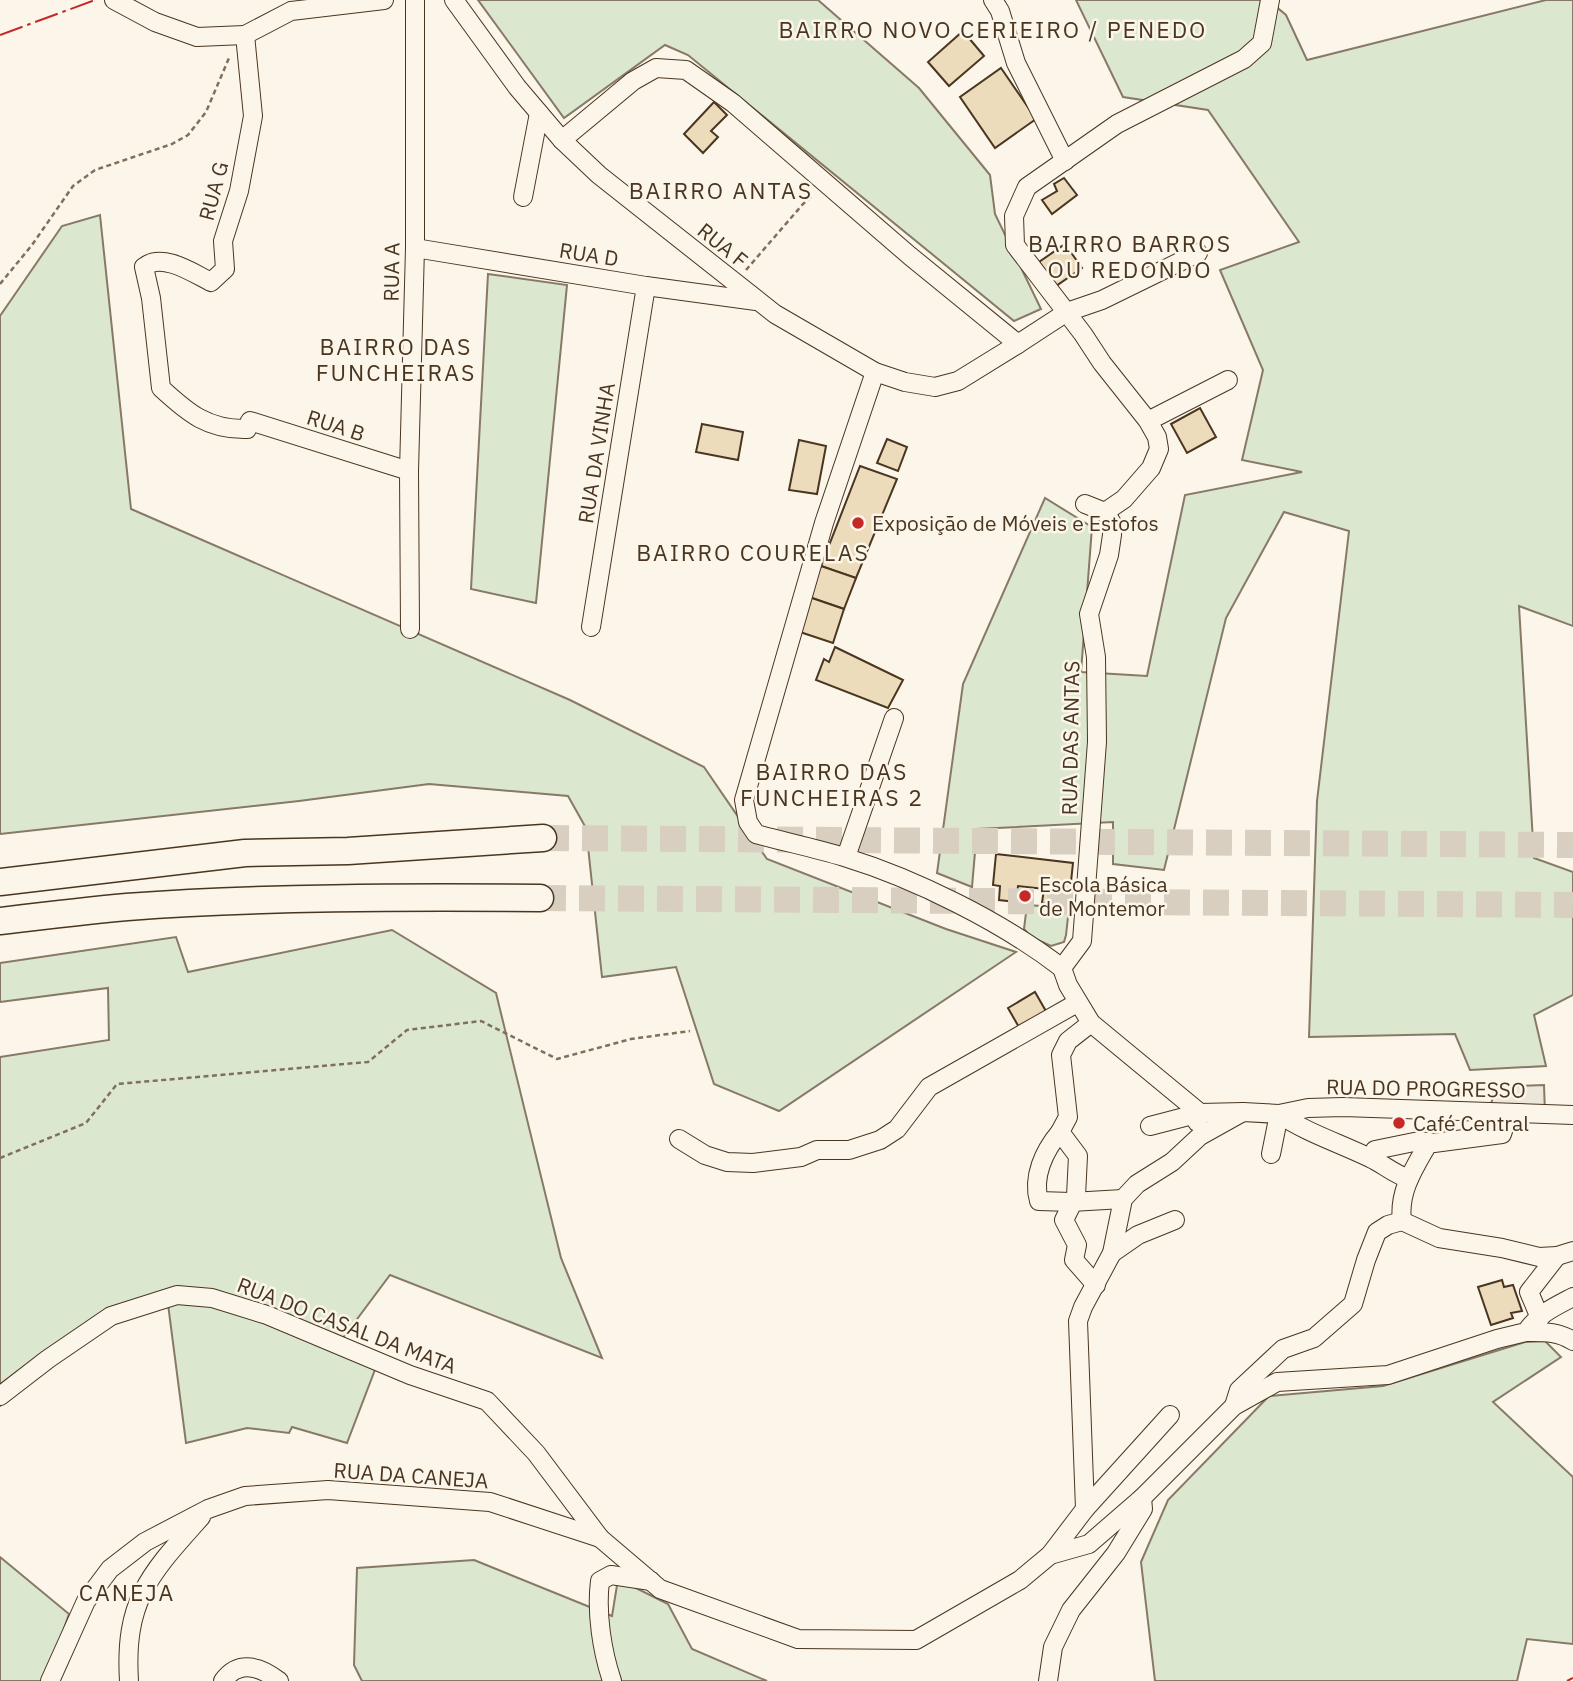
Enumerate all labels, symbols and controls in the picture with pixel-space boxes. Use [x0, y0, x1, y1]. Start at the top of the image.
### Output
district label: BAIRRO NOVO CERIEIRO / PENEDO [779, 14, 1207, 44]
street label: RUA G [192, 158, 234, 224]
district label: BAIRRO ANTAS [629, 175, 813, 205]
street label: RUA F [692, 216, 754, 274]
district label: BAIRRO BARROS OU REDONDO [1028, 228, 1232, 284]
street label: RUA D [557, 236, 621, 272]
street label: RUA A [376, 242, 406, 302]
district label: BAIRRO DAS FUNCHEIRAS [316, 331, 476, 387]
street label: RUA DA VINHA [571, 381, 621, 525]
street label: RUA B [303, 403, 369, 447]
place label: Exposição de Móveis e Estofos [872, 509, 1159, 537]
marker: Exposição de Móveis e Estofos [850, 515, 866, 531]
district label: BAIRRO COURELAS [636, 537, 870, 567]
street label: RUA DAS ANTAS [1055, 660, 1085, 816]
district label: BAIRRO DAS FUNCHEIRAS 2 [740, 756, 924, 812]
place label: Escola Básica de Montemor [1039, 870, 1168, 922]
marker: Escola Básica de Montemor [1017, 888, 1033, 904]
street label: RUA DO PROGRESSO [1326, 1072, 1526, 1104]
place label: Café Central [1413, 1109, 1529, 1137]
marker: Café Central [1391, 1115, 1407, 1131]
street label: RUA DO CASAL DA MATA [233, 1270, 461, 1380]
street label: RUA DA CANEJA [333, 1456, 489, 1494]
district label: CANEJA [79, 1577, 175, 1607]

